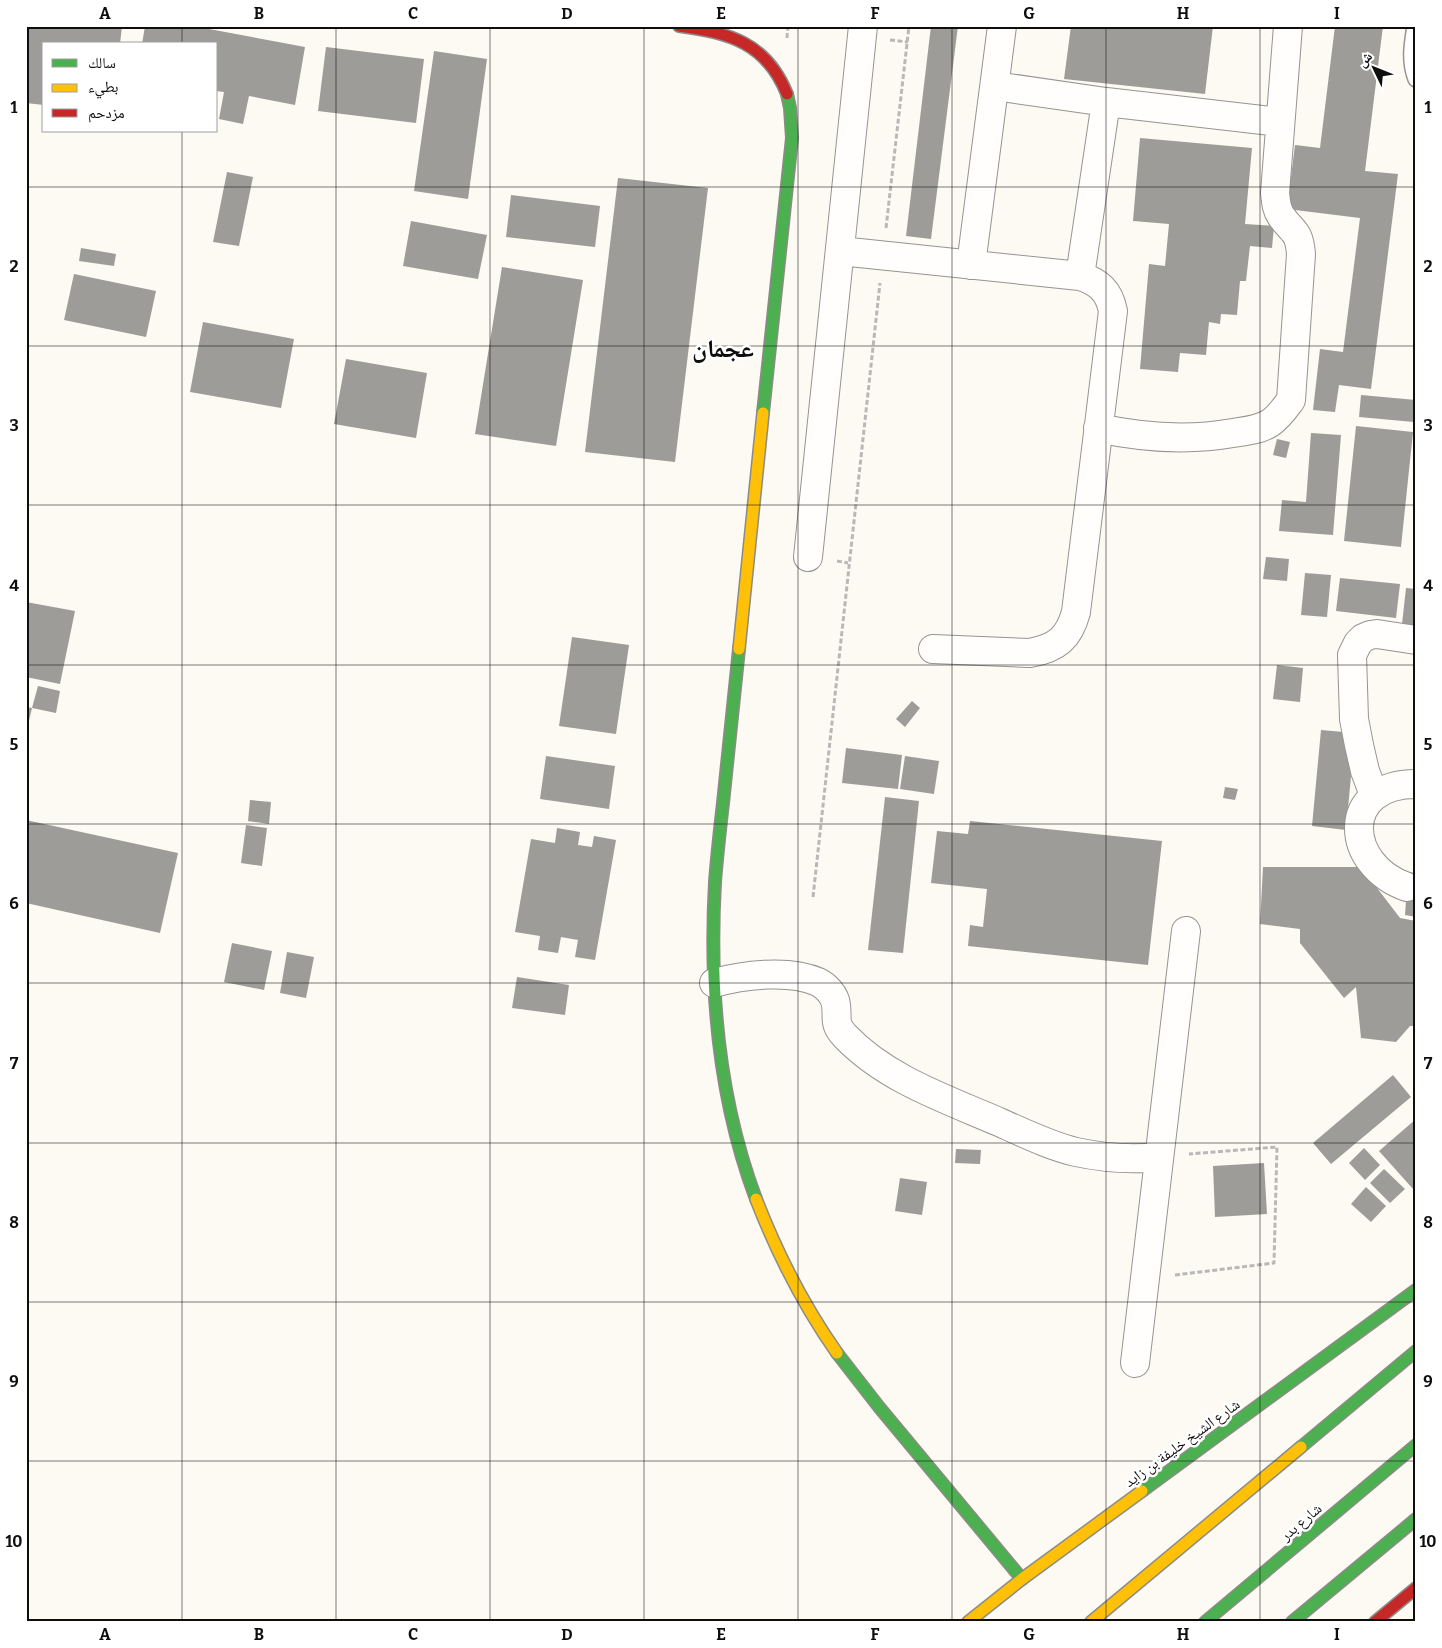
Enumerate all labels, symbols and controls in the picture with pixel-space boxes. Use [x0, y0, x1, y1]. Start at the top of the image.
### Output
text: A [99, 4, 111, 23]
text: B [254, 4, 264, 23]
text: C [408, 4, 418, 23]
text: D [561, 4, 573, 23]
text: E [716, 4, 726, 23]
text: F [871, 4, 880, 23]
text: G [1023, 4, 1035, 23]
text: H [1177, 4, 1190, 23]
text: I [1334, 4, 1340, 23]
legend [42, 42, 218, 132]
north arrow [1350, 42, 1400, 92]
text: ش [1354, 48, 1376, 71]
text: سالك [88, 54, 116, 72]
text: بطيء [88, 78, 118, 99]
text: 1 [11, 98, 18, 117]
text: 1 [1425, 98, 1432, 117]
text: مزدحم [88, 104, 125, 123]
text: 2 [9, 257, 19, 276]
text: 2 [1423, 257, 1433, 276]
district label: عجمان [692, 334, 754, 364]
text: 3 [9, 416, 19, 435]
text: 3 [1423, 416, 1433, 435]
text: 4 [9, 576, 19, 595]
text: 4 [1423, 576, 1433, 595]
text: 5 [10, 735, 19, 754]
text: 5 [1424, 735, 1433, 754]
text: 6 [9, 894, 19, 913]
text: 6 [1423, 894, 1433, 913]
text: 7 [10, 1054, 19, 1073]
text: 7 [1424, 1054, 1433, 1073]
text: 8 [9, 1213, 19, 1232]
text: 8 [1423, 1213, 1433, 1232]
text: 9 [9, 1372, 19, 1391]
text: 9 [1423, 1372, 1433, 1391]
street label: شارع الشيخ خليفة بن زايد [1121, 1395, 1244, 1492]
street label: شارع بدر [1276, 1499, 1326, 1546]
text: 10 [5, 1532, 23, 1551]
text: 10 [1419, 1532, 1437, 1551]
text: A [99, 1625, 111, 1644]
text: B [254, 1625, 264, 1644]
text: C [408, 1625, 418, 1644]
text: D [561, 1625, 573, 1644]
text: E [716, 1625, 726, 1644]
text: F [871, 1625, 880, 1644]
text: G [1023, 1625, 1035, 1644]
text: H [1177, 1625, 1190, 1644]
text: I [1334, 1625, 1340, 1644]

